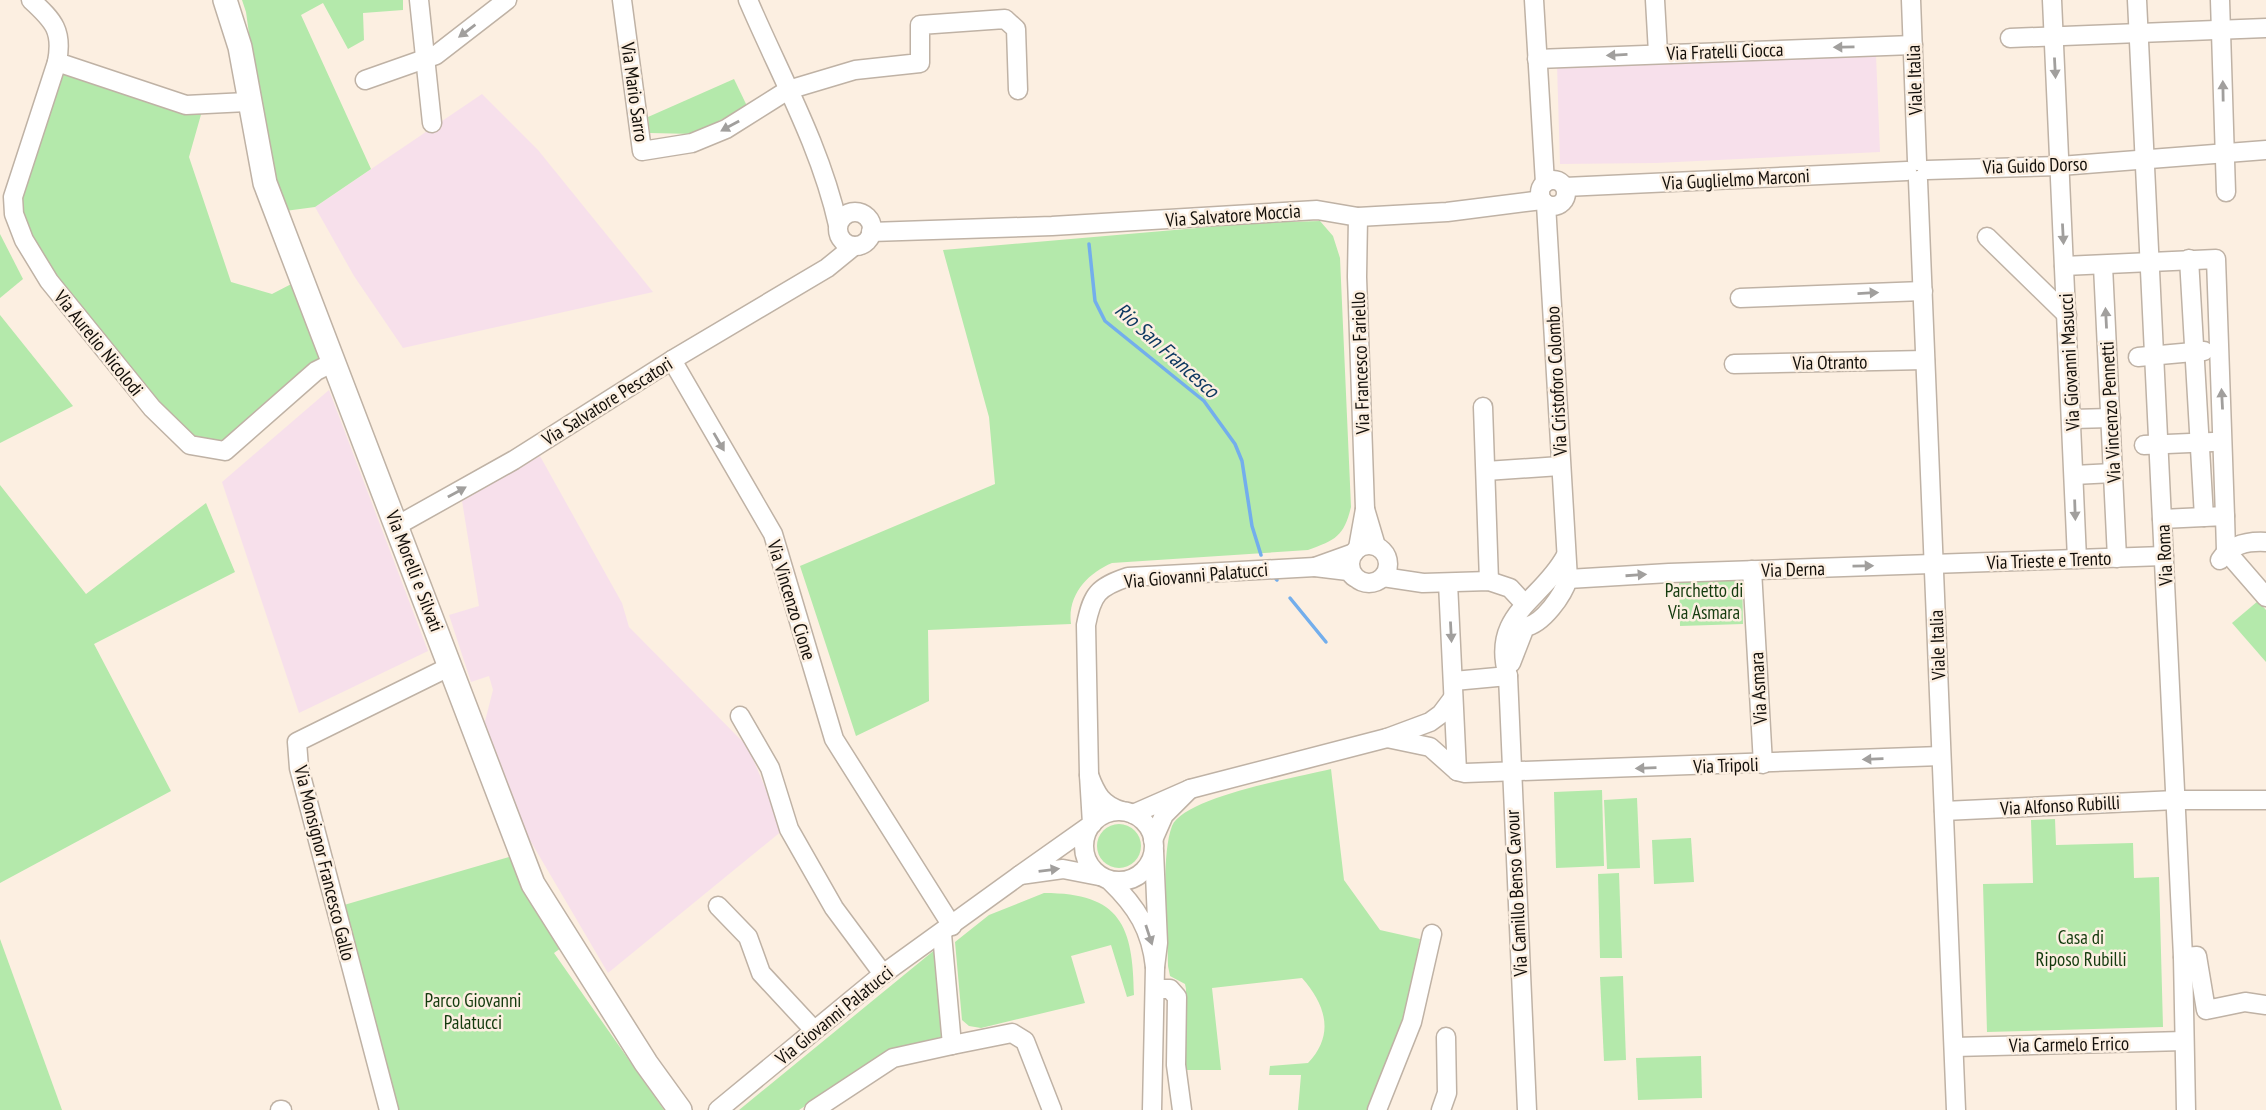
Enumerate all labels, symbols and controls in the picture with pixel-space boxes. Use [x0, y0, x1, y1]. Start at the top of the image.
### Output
one-way arrow [458, 24, 476, 38]
street label: Via Fratelli Ciocca [1665, 37, 1784, 65]
street label: Via Mario Sarro [616, 40, 654, 143]
one-way arrow [1833, 41, 1855, 53]
street label: Viale Italia [1901, 44, 1927, 117]
one-way arrow [1606, 49, 1628, 60]
one-way arrow [2050, 57, 2061, 79]
one-way arrow [2217, 80, 2229, 102]
one-way arrow [720, 120, 740, 132]
street label: Via Guido Dorso [1981, 151, 2088, 179]
street label: Via Guglielmo Marconi [1661, 163, 1810, 195]
street label: Via Salvatore Moccia [1164, 198, 1301, 232]
one-way arrow [2057, 223, 2068, 245]
street label: Via Aurelio Nicolodi [48, 285, 149, 401]
one-way arrow [1857, 288, 1879, 299]
street label: Via Francesco Fariello [1346, 291, 1375, 436]
street label: Via Giovanni Masucci [2053, 293, 2085, 432]
water label: Rio San Francesco [1110, 296, 1226, 405]
street label: Via Cristoforo Colombo [1540, 305, 1572, 458]
one-way arrow [2100, 307, 2111, 329]
street label: Via Vincenzo Pennetti [2094, 341, 2126, 484]
street label: Via Otranto [1791, 349, 1868, 375]
street label: Via Salvatore Pescatori [536, 351, 677, 451]
one-way arrow [2216, 388, 2227, 410]
one-way arrow [713, 432, 725, 452]
one-way arrow [447, 486, 467, 498]
one-way arrow [2070, 499, 2081, 521]
street label: Via Morelli e Silvati [381, 506, 449, 635]
street label: Via Roma [2150, 524, 2178, 587]
street label: Via Vincenzo Cione [762, 536, 822, 663]
street label: Via Trieste e Trento [1985, 546, 2112, 574]
street label: Via Derna [1760, 556, 1825, 582]
street label: Via Giovanni Palatucci [1122, 557, 1269, 593]
one-way arrow [1852, 561, 1874, 572]
one-way arrow [1625, 569, 1647, 580]
park label: Parchetto di Via Asmara [1665, 578, 1743, 624]
street label: Viale Italia [1924, 609, 1950, 682]
one-way arrow [1445, 621, 1456, 643]
street label: Via Asmara [1744, 651, 1772, 726]
street label: Via Tripoli [1692, 752, 1759, 778]
one-way arrow [1862, 754, 1884, 765]
street label: Via Monsignor Francesco Gallo [289, 762, 361, 963]
one-way arrow [1635, 762, 1657, 773]
street label: Via Alfonso Rubilli [1998, 790, 2121, 820]
street label: Via Camillo Benso Cavour [1500, 808, 1532, 978]
one-way arrow [1038, 865, 1060, 876]
one-way arrow [1144, 925, 1155, 946]
park label: Casa di Riposo Rubilli [2035, 925, 2127, 971]
street label: Via Giovanni Palatucci [770, 960, 898, 1070]
park label: Parco Giovanni Palatucci [425, 988, 521, 1034]
street label: Via Carmelo Errico [2008, 1031, 2129, 1057]

